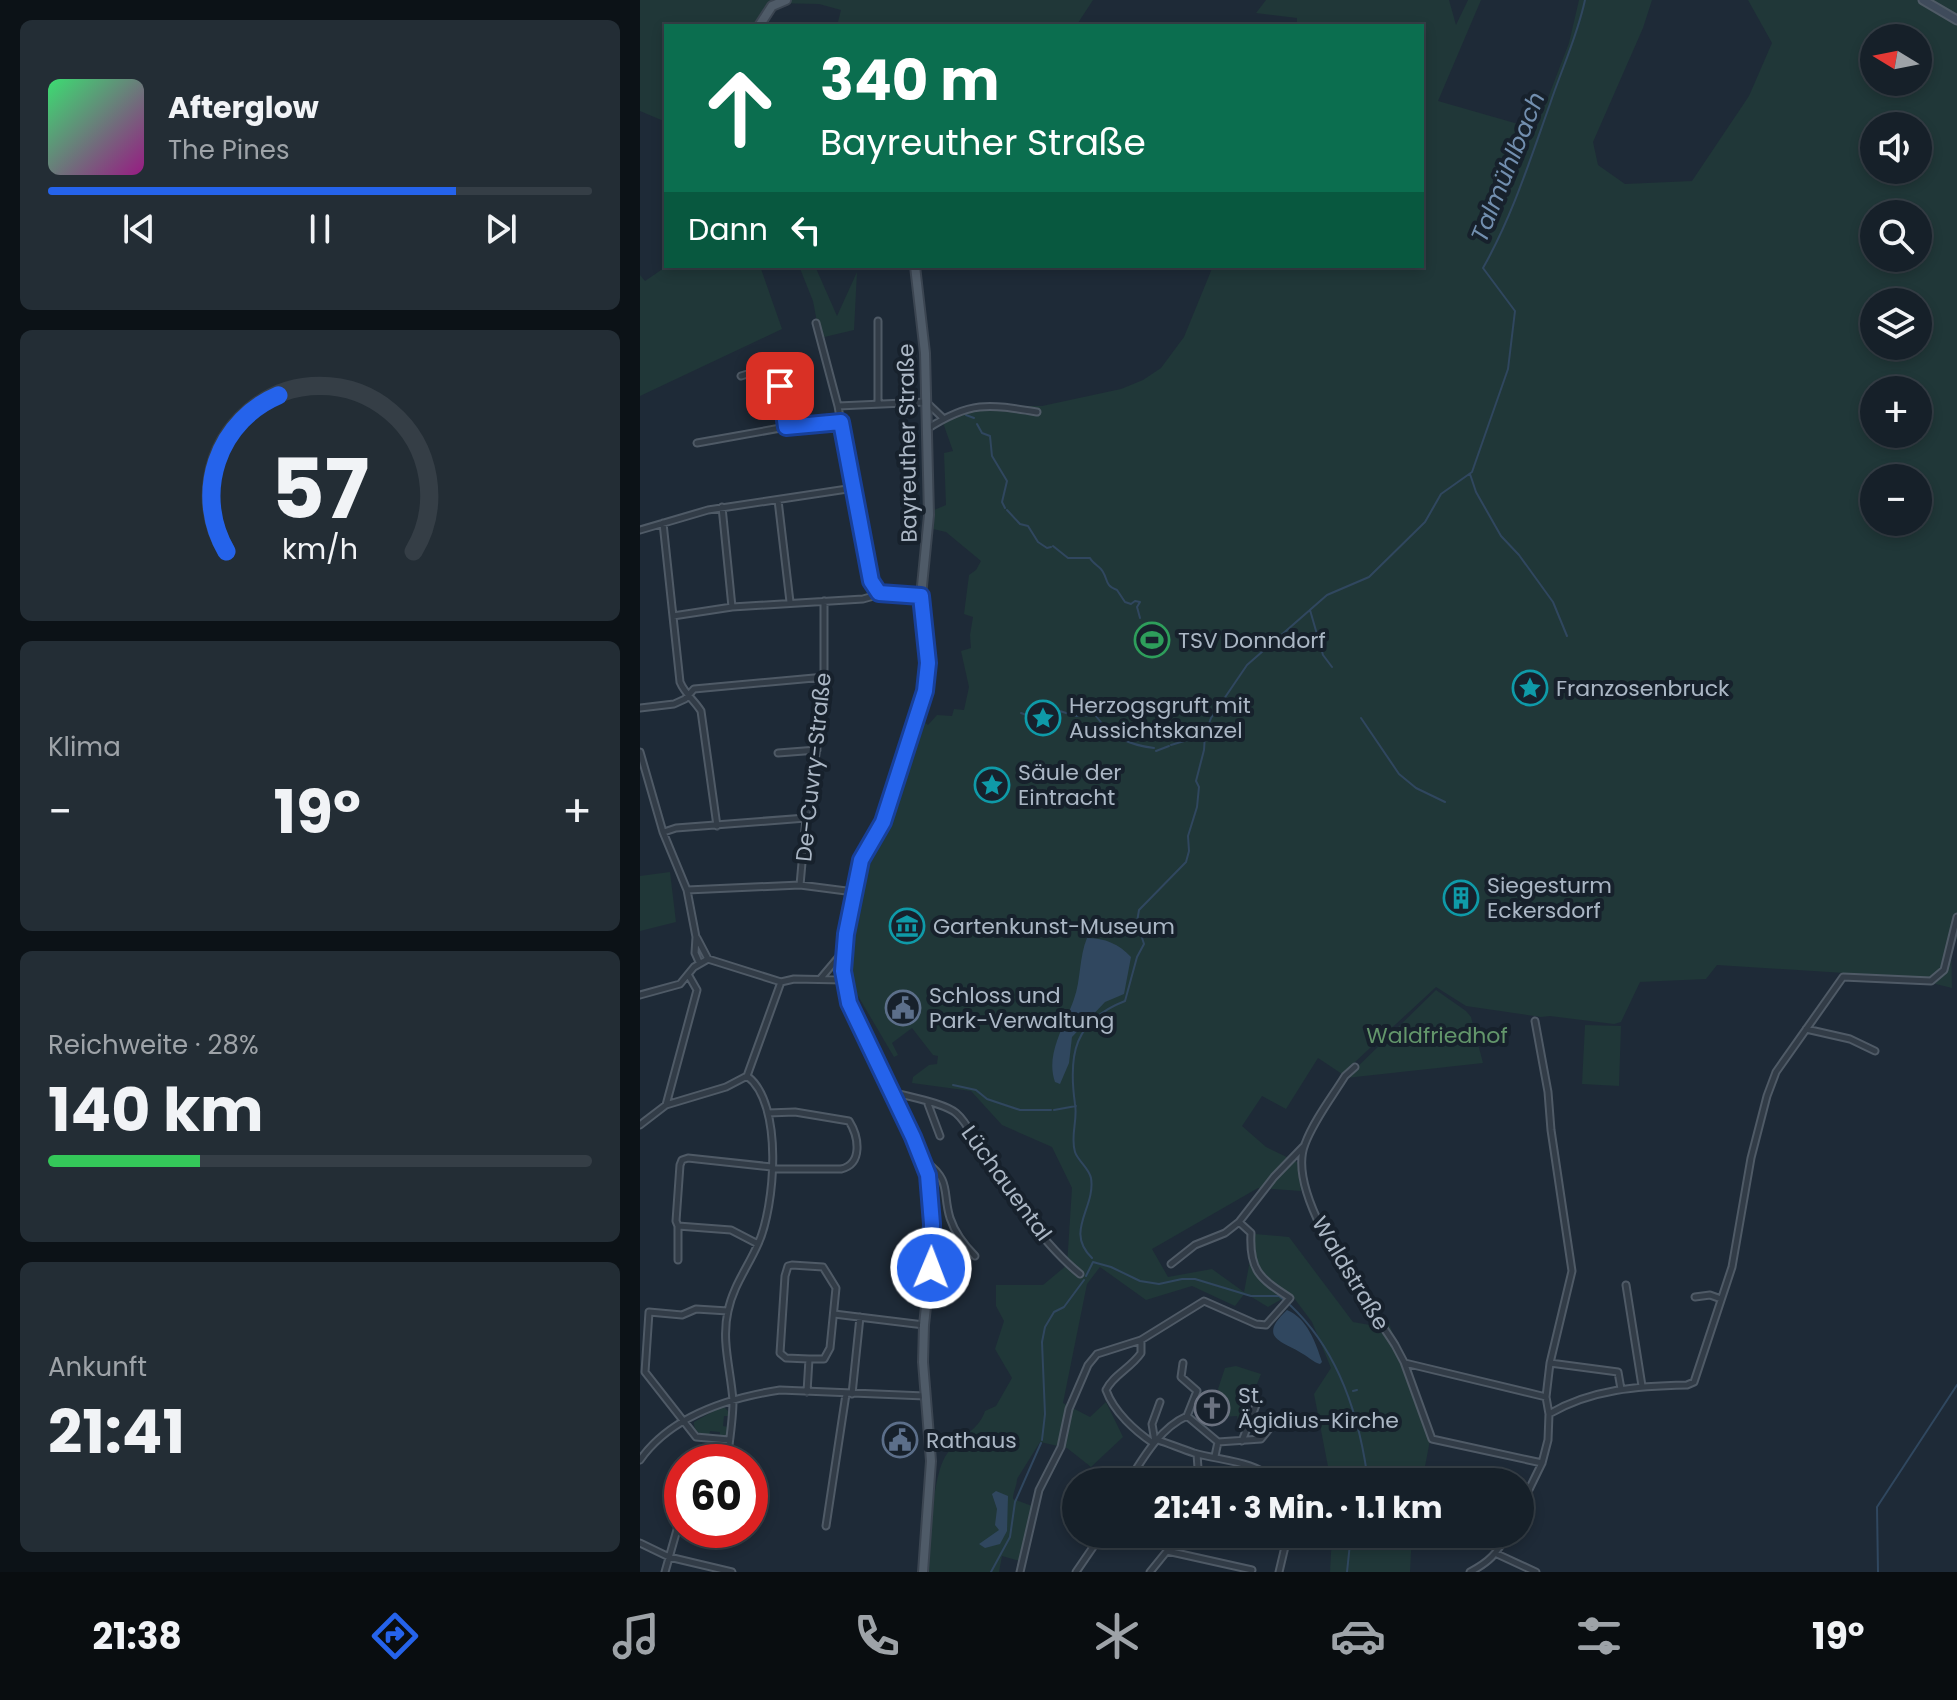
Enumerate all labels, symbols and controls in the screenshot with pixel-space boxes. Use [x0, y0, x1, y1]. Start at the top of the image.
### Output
north arrow [1860, 24, 1932, 96]
map controls [1860, 24, 1932, 536]
text: 340 m [820, 41, 999, 120]
icon: ahead [688, 56, 792, 160]
text: Afterglow [168, 86, 319, 129]
water label: Talmühlbach [1462, 87, 1553, 247]
button: sound [1860, 112, 1932, 184]
text: Bayreuther Straße [820, 117, 1146, 168]
text: The Pines [168, 132, 290, 168]
button: search [1860, 200, 1932, 272]
icon: previous [117, 207, 161, 251]
icon: pause [298, 207, 342, 251]
icon: next [479, 207, 523, 251]
text: Dann [688, 208, 768, 251]
icon: left [784, 208, 828, 252]
button: layers [1860, 288, 1932, 360]
street label: Bayreuther Straße [890, 343, 925, 543]
pin [746, 352, 814, 420]
icon: arrive [758, 364, 802, 408]
button: + [1860, 376, 1932, 448]
text: 57 [271, 430, 369, 546]
button: − [1860, 464, 1932, 536]
text: km/h [282, 529, 358, 569]
sports icon: TSV Donndorf [1133, 621, 1171, 659]
place label: TSV Donndorf [1178, 625, 1326, 656]
place icon: Franzosenbruck [1511, 669, 1549, 707]
street label: De-Cuvry-Straße [788, 671, 839, 863]
place label: Franzosenbruck [1556, 673, 1730, 704]
place label: Herzogsgruft mit Aussichtskanzel [1069, 690, 1251, 746]
place icon: Herzogsgruft mit Aussichtskanzel [1024, 699, 1062, 737]
text: Klima [48, 729, 121, 765]
place label: Säule der Eintracht [1018, 757, 1122, 813]
place icon: Säule der Eintracht [973, 766, 1011, 804]
text: 19° [273, 770, 361, 854]
text: − [48, 781, 72, 842]
text: + [562, 781, 592, 842]
place label: Siegesturm Eckersdorf [1487, 870, 1612, 926]
building icon: Siegesturm Eckersdorf [1442, 879, 1480, 917]
museum icon: Gartenkunst-Museum [888, 907, 926, 945]
place label: Gartenkunst-Museum [933, 911, 1175, 942]
place label: Schloss und Park-Verwaltung [929, 980, 1114, 1036]
public building icon: Schloss und Park-Verwaltung [884, 989, 922, 1027]
park label: Waldfriedhof [1366, 1020, 1508, 1051]
text: Reichweite · 28% [48, 1027, 259, 1063]
text: 140 km [48, 1068, 264, 1152]
street label: Lüchauental [954, 1119, 1059, 1247]
street label: Waldstraße [1304, 1210, 1397, 1336]
position arrow [889, 1226, 973, 1310]
text: Ankunft [48, 1349, 147, 1385]
place label: St. Ägidius-Kirche [1238, 1380, 1399, 1436]
church icon: St. Ägidius-Kirche [1193, 1389, 1231, 1427]
text: 21:41 [48, 1390, 185, 1474]
public building icon: Rathaus [881, 1421, 919, 1459]
place label: Rathaus [926, 1425, 1017, 1456]
speed limit sign: 60 [664, 1444, 768, 1548]
text: 21:41 · 3 Min. · 1.1 km [1153, 1486, 1443, 1529]
icon: directions [367, 1608, 423, 1664]
icon: music [608, 1608, 664, 1664]
icon: phone [849, 1608, 905, 1664]
icon: climate [1089, 1608, 1145, 1664]
icon: car [1330, 1608, 1386, 1664]
icon: filters [1571, 1608, 1627, 1664]
text: 21:38 [92, 1611, 182, 1662]
text: 19° [1812, 1611, 1864, 1662]

